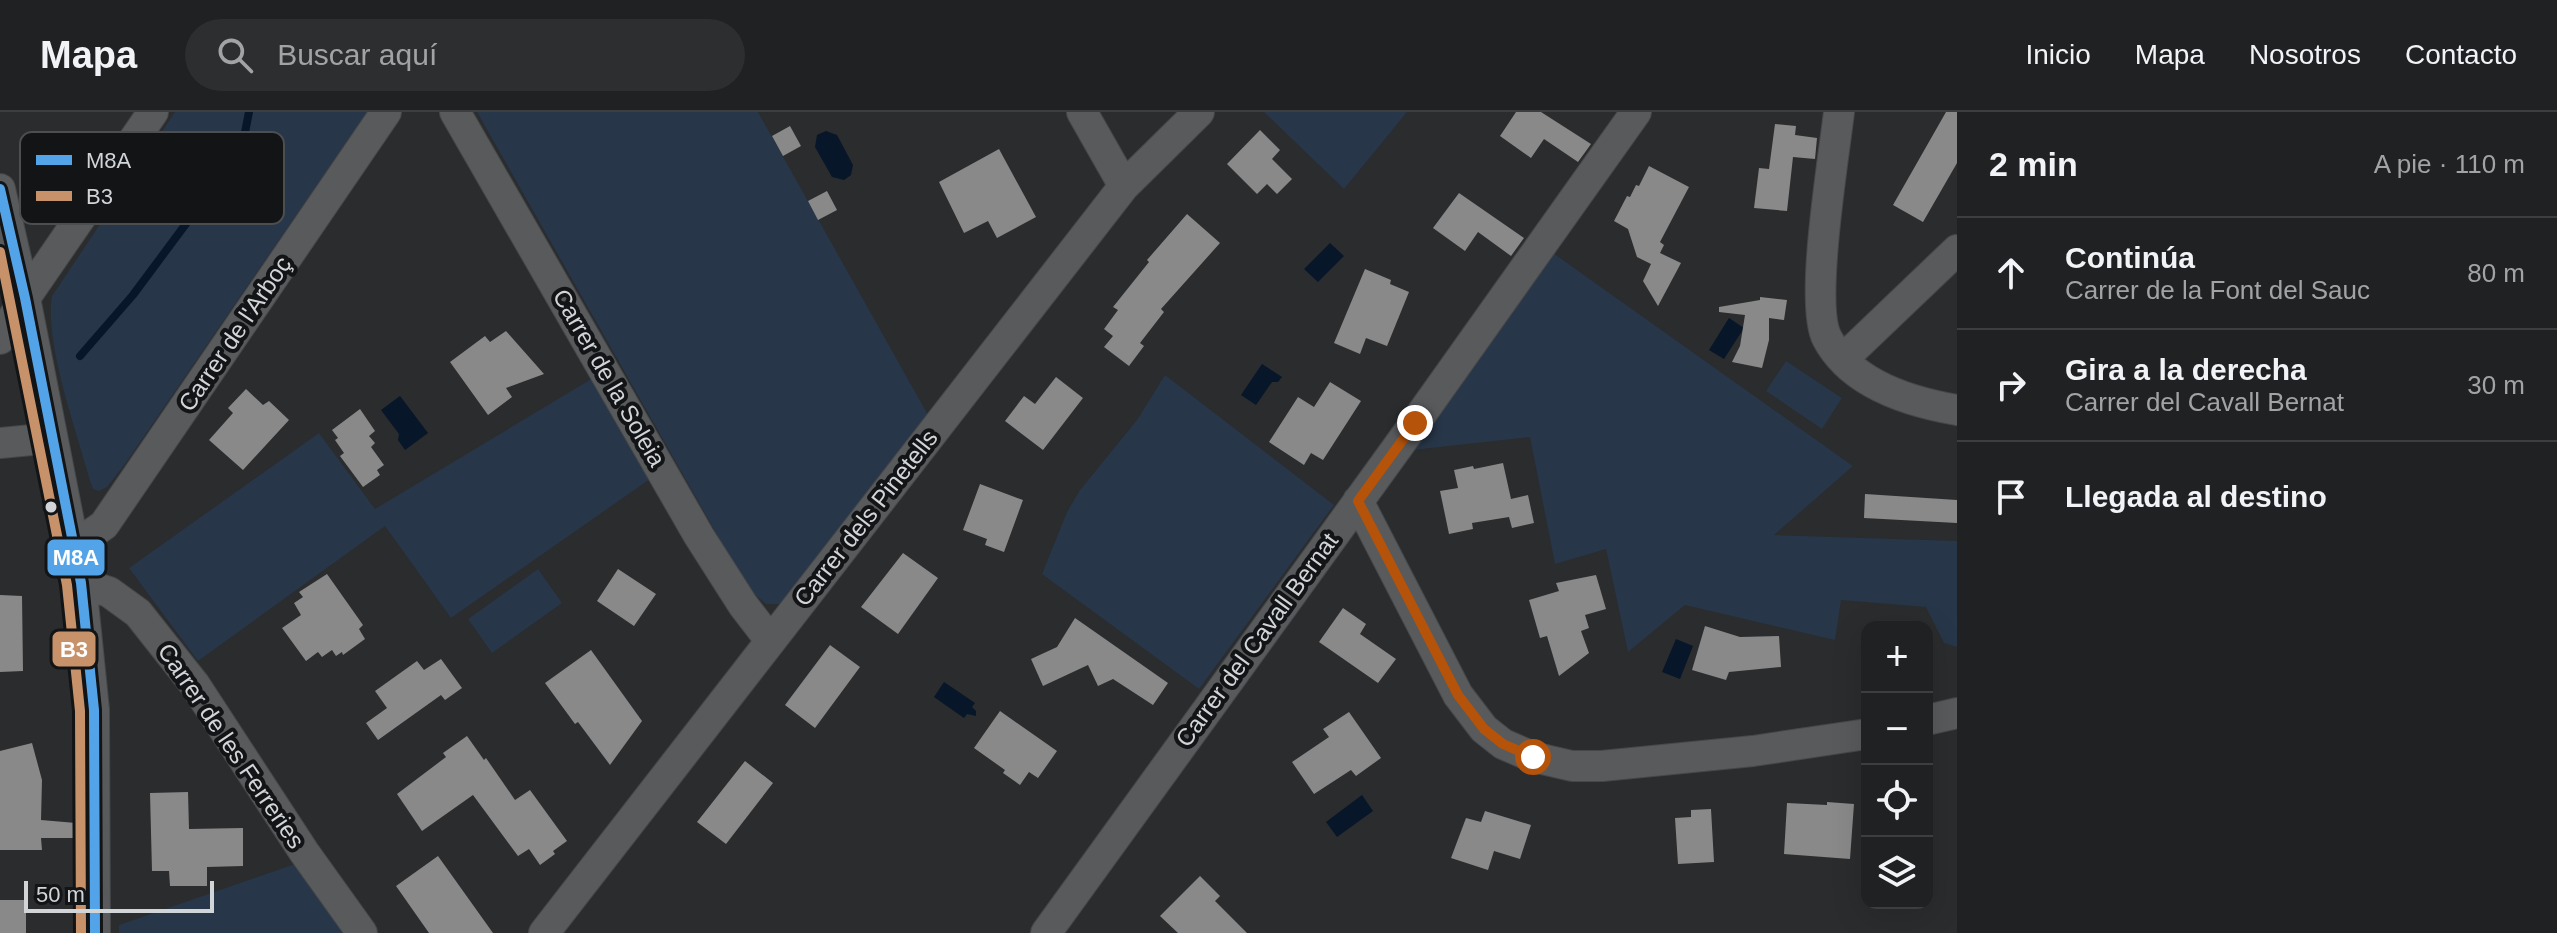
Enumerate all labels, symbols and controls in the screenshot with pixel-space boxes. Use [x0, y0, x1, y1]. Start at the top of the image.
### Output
search box [185, 19, 745, 91]
icon: search [213, 33, 257, 77]
text: Mapa [40, 34, 137, 76]
text: Buscar aquí [277, 38, 437, 71]
text: Inicio [2025, 39, 2091, 70]
text: Mapa [2135, 39, 2205, 70]
text: Nosotros [2249, 39, 2361, 70]
text: Contacto [2405, 39, 2517, 70]
legend [20, 132, 284, 224]
text: 2 min [1989, 145, 2078, 183]
text: M8A [86, 148, 132, 173]
text: A pie · 110 m [2374, 149, 2525, 179]
text: B3 [86, 184, 113, 209]
text: Continúa [2065, 241, 2195, 274]
street label: Carrer de l'Arboç [173, 251, 296, 416]
icon: ahead [1989, 251, 2033, 295]
text: 80 m [2467, 258, 2525, 288]
text: Carrer de la Font del Sauc [2065, 275, 2370, 305]
street label: Carrer de la Soleia [548, 284, 671, 472]
text: Gira a la derecha [2065, 353, 2307, 386]
icon: right [1989, 363, 2033, 407]
text: 30 m [2467, 370, 2525, 400]
text: Carrer del Cavall Bernat [2065, 387, 2344, 417]
route end [1397, 405, 1433, 441]
street label: Carrer dels Pinetells [788, 424, 943, 611]
icon: arrive [1989, 475, 2033, 519]
text: Llegada al destino [2065, 480, 2327, 513]
unlabelled marker [43, 499, 59, 515]
street label: Carrer del Cavall Bernat [1170, 527, 1343, 752]
line badge: M8A [46, 538, 106, 577]
text: M8A [53, 545, 99, 570]
map controls [1861, 621, 1933, 909]
button: + [1861, 621, 1933, 693]
line badge: B3 [51, 630, 97, 668]
text: B3 [60, 637, 88, 662]
street label: Carrer de les Ferreries [153, 638, 310, 853]
button: − [1861, 693, 1933, 765]
route start [1515, 739, 1551, 775]
button: locate [1861, 765, 1933, 837]
button: layers [1861, 837, 1933, 909]
scale bar [24, 877, 214, 913]
text: 50 m [36, 882, 85, 907]

